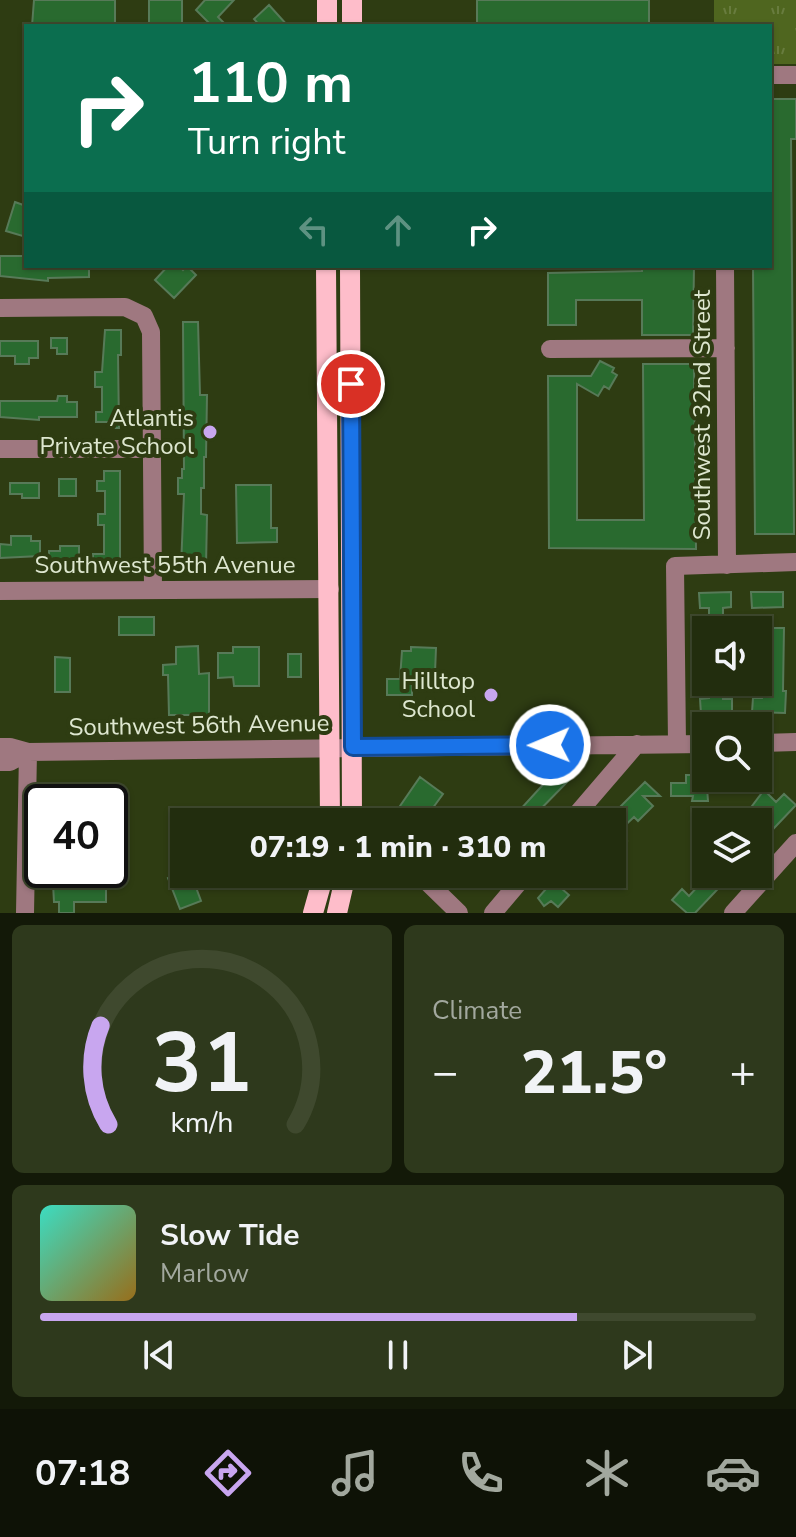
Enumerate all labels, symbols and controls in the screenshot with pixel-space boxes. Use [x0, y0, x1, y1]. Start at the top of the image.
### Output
text: 110 m [188, 45, 353, 122]
icon: right [56, 56, 160, 160]
text: Turn right [188, 118, 345, 167]
icon: left [292, 208, 336, 252]
icon: ahead [376, 208, 420, 252]
icon: right [460, 208, 504, 252]
street label: Southwest 32nd Street [686, 289, 718, 540]
pin [317, 350, 385, 418]
icon: arrive [329, 362, 373, 406]
place label: Atlantis Private School [40, 402, 194, 462]
marker: Atlantis Private School [201, 423, 219, 441]
street label: Southwest 55th Avenue [35, 549, 295, 581]
map controls [692, 616, 772, 888]
button: sound [692, 616, 772, 696]
place label: Hilltop School [402, 665, 475, 725]
marker: Hilltop School [482, 686, 500, 704]
position arrow [508, 703, 592, 787]
street label: Southwest 56th Avenue [68, 707, 330, 743]
button: search [692, 712, 772, 792]
speed limit sign: 40 [24, 784, 128, 888]
button: layers [692, 808, 772, 888]
text: 07:19 · 1 min · 310 m [250, 827, 546, 868]
text: Climate [432, 993, 522, 1028]
text: 31 [152, 1007, 252, 1120]
text: 21.5° [521, 1032, 667, 1114]
text: − [432, 1043, 458, 1103]
text: + [730, 1043, 756, 1103]
text: km/h [171, 1103, 233, 1142]
text: Slow Tide [160, 1215, 300, 1256]
text: Marlow [160, 1256, 249, 1291]
icon: previous [137, 1333, 181, 1377]
icon: pause [376, 1333, 420, 1377]
icon: next [615, 1333, 659, 1377]
icon: directions [200, 1445, 256, 1501]
icon: music [327, 1445, 383, 1501]
icon: phone [453, 1445, 509, 1501]
icon: climate [579, 1445, 635, 1501]
icon: car [705, 1445, 761, 1501]
text: 07:18 [35, 1449, 130, 1498]

